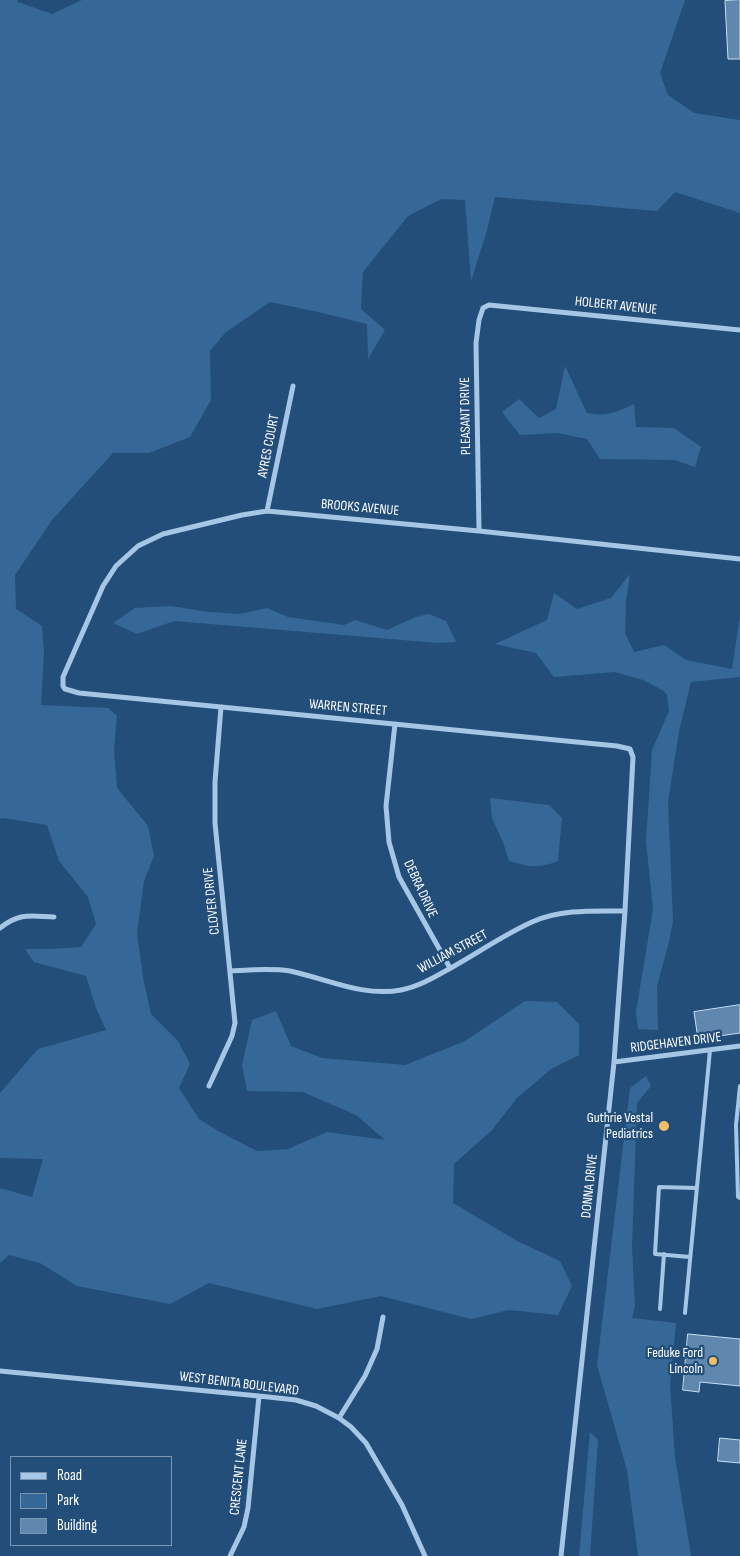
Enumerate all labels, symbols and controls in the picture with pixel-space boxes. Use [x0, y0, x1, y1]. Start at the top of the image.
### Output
street label: HOLBERT AVENUE [574, 293, 658, 319]
street label: PLEASANT DRIVE [457, 377, 475, 455]
street label: AYRES COURT [255, 413, 283, 479]
street label: BROOKS AVENUE [320, 496, 400, 520]
street label: WARREN STREET [308, 696, 388, 720]
street label: DEBRA DRIVE [399, 857, 441, 921]
street label: CLOVER DRIVE [200, 867, 224, 935]
street label: WILLIAM STREET [415, 927, 491, 977]
street label: RIDGEHAVEN DRIVE [630, 1029, 722, 1057]
place label: Guthrie Vestal Pediatrics [587, 1110, 653, 1142]
marker: Guthrie Vestal Pediatrics [657, 1119, 671, 1133]
street label: DONNA DRIVE [578, 1153, 602, 1219]
place label: Feduke Ford Lincoln [647, 1345, 703, 1378]
marker: Feduke Ford Lincoln [707, 1355, 719, 1367]
street label: WEST BENITA BOULEVARD [178, 1368, 300, 1400]
street label: CRESCENT LANE [227, 1438, 251, 1516]
legend [10, 1456, 172, 1546]
text: Road [57, 1466, 82, 1485]
text: Park [57, 1491, 79, 1510]
text: Building [57, 1516, 97, 1535]

